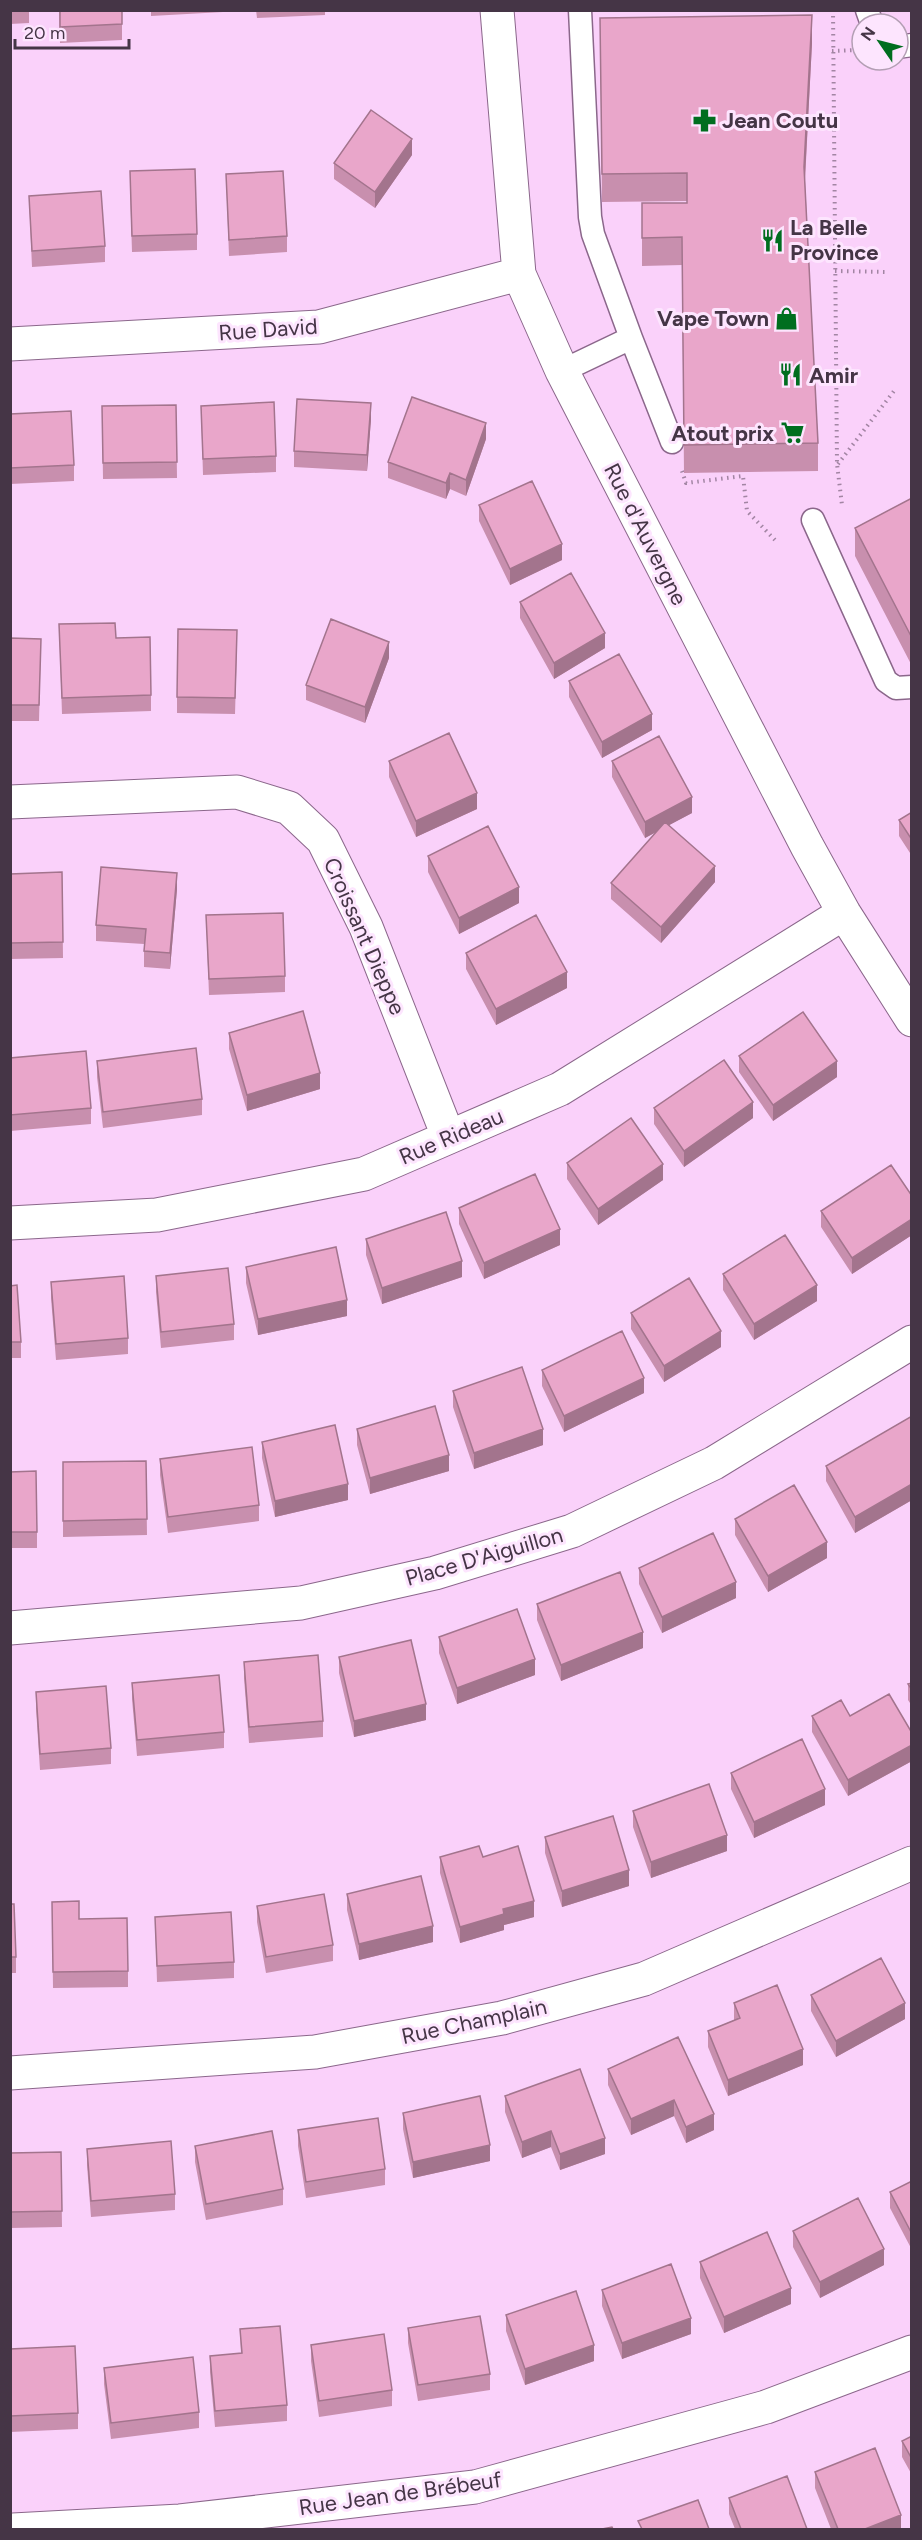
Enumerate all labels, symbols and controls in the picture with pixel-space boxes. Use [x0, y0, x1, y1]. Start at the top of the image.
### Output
scale bar [15, 12, 129, 50]
north arrow [850, 12, 910, 72]
text: 20 m [24, 22, 65, 44]
text: N [857, 23, 879, 44]
pharmacy icon: Jean Coutu [691, 107, 717, 133]
place label: Jean Coutu [722, 107, 838, 134]
place label: La Belle Province [790, 214, 879, 266]
restaurant icon: La Belle Province [759, 227, 785, 253]
place label: Vape Town [657, 305, 769, 332]
shop icon: Vape Town [774, 305, 800, 331]
street label: Rue David [218, 313, 318, 346]
restaurant icon: Amir [778, 362, 804, 388]
place label: Amir [809, 362, 859, 389]
place label: Atout prix [671, 420, 774, 447]
supermarket icon: Atout prix [779, 420, 805, 446]
street label: Rue d'Auvergne [598, 459, 693, 610]
street label: Croissant Dieppe [318, 853, 411, 1019]
street label: Rue Rideau [395, 1102, 507, 1171]
street label: Place D'Aiguillon [402, 1521, 566, 1592]
street label: Rue Champlain [399, 1993, 549, 2050]
street label: Rue Jean de Brébeuf [297, 2466, 504, 2521]

